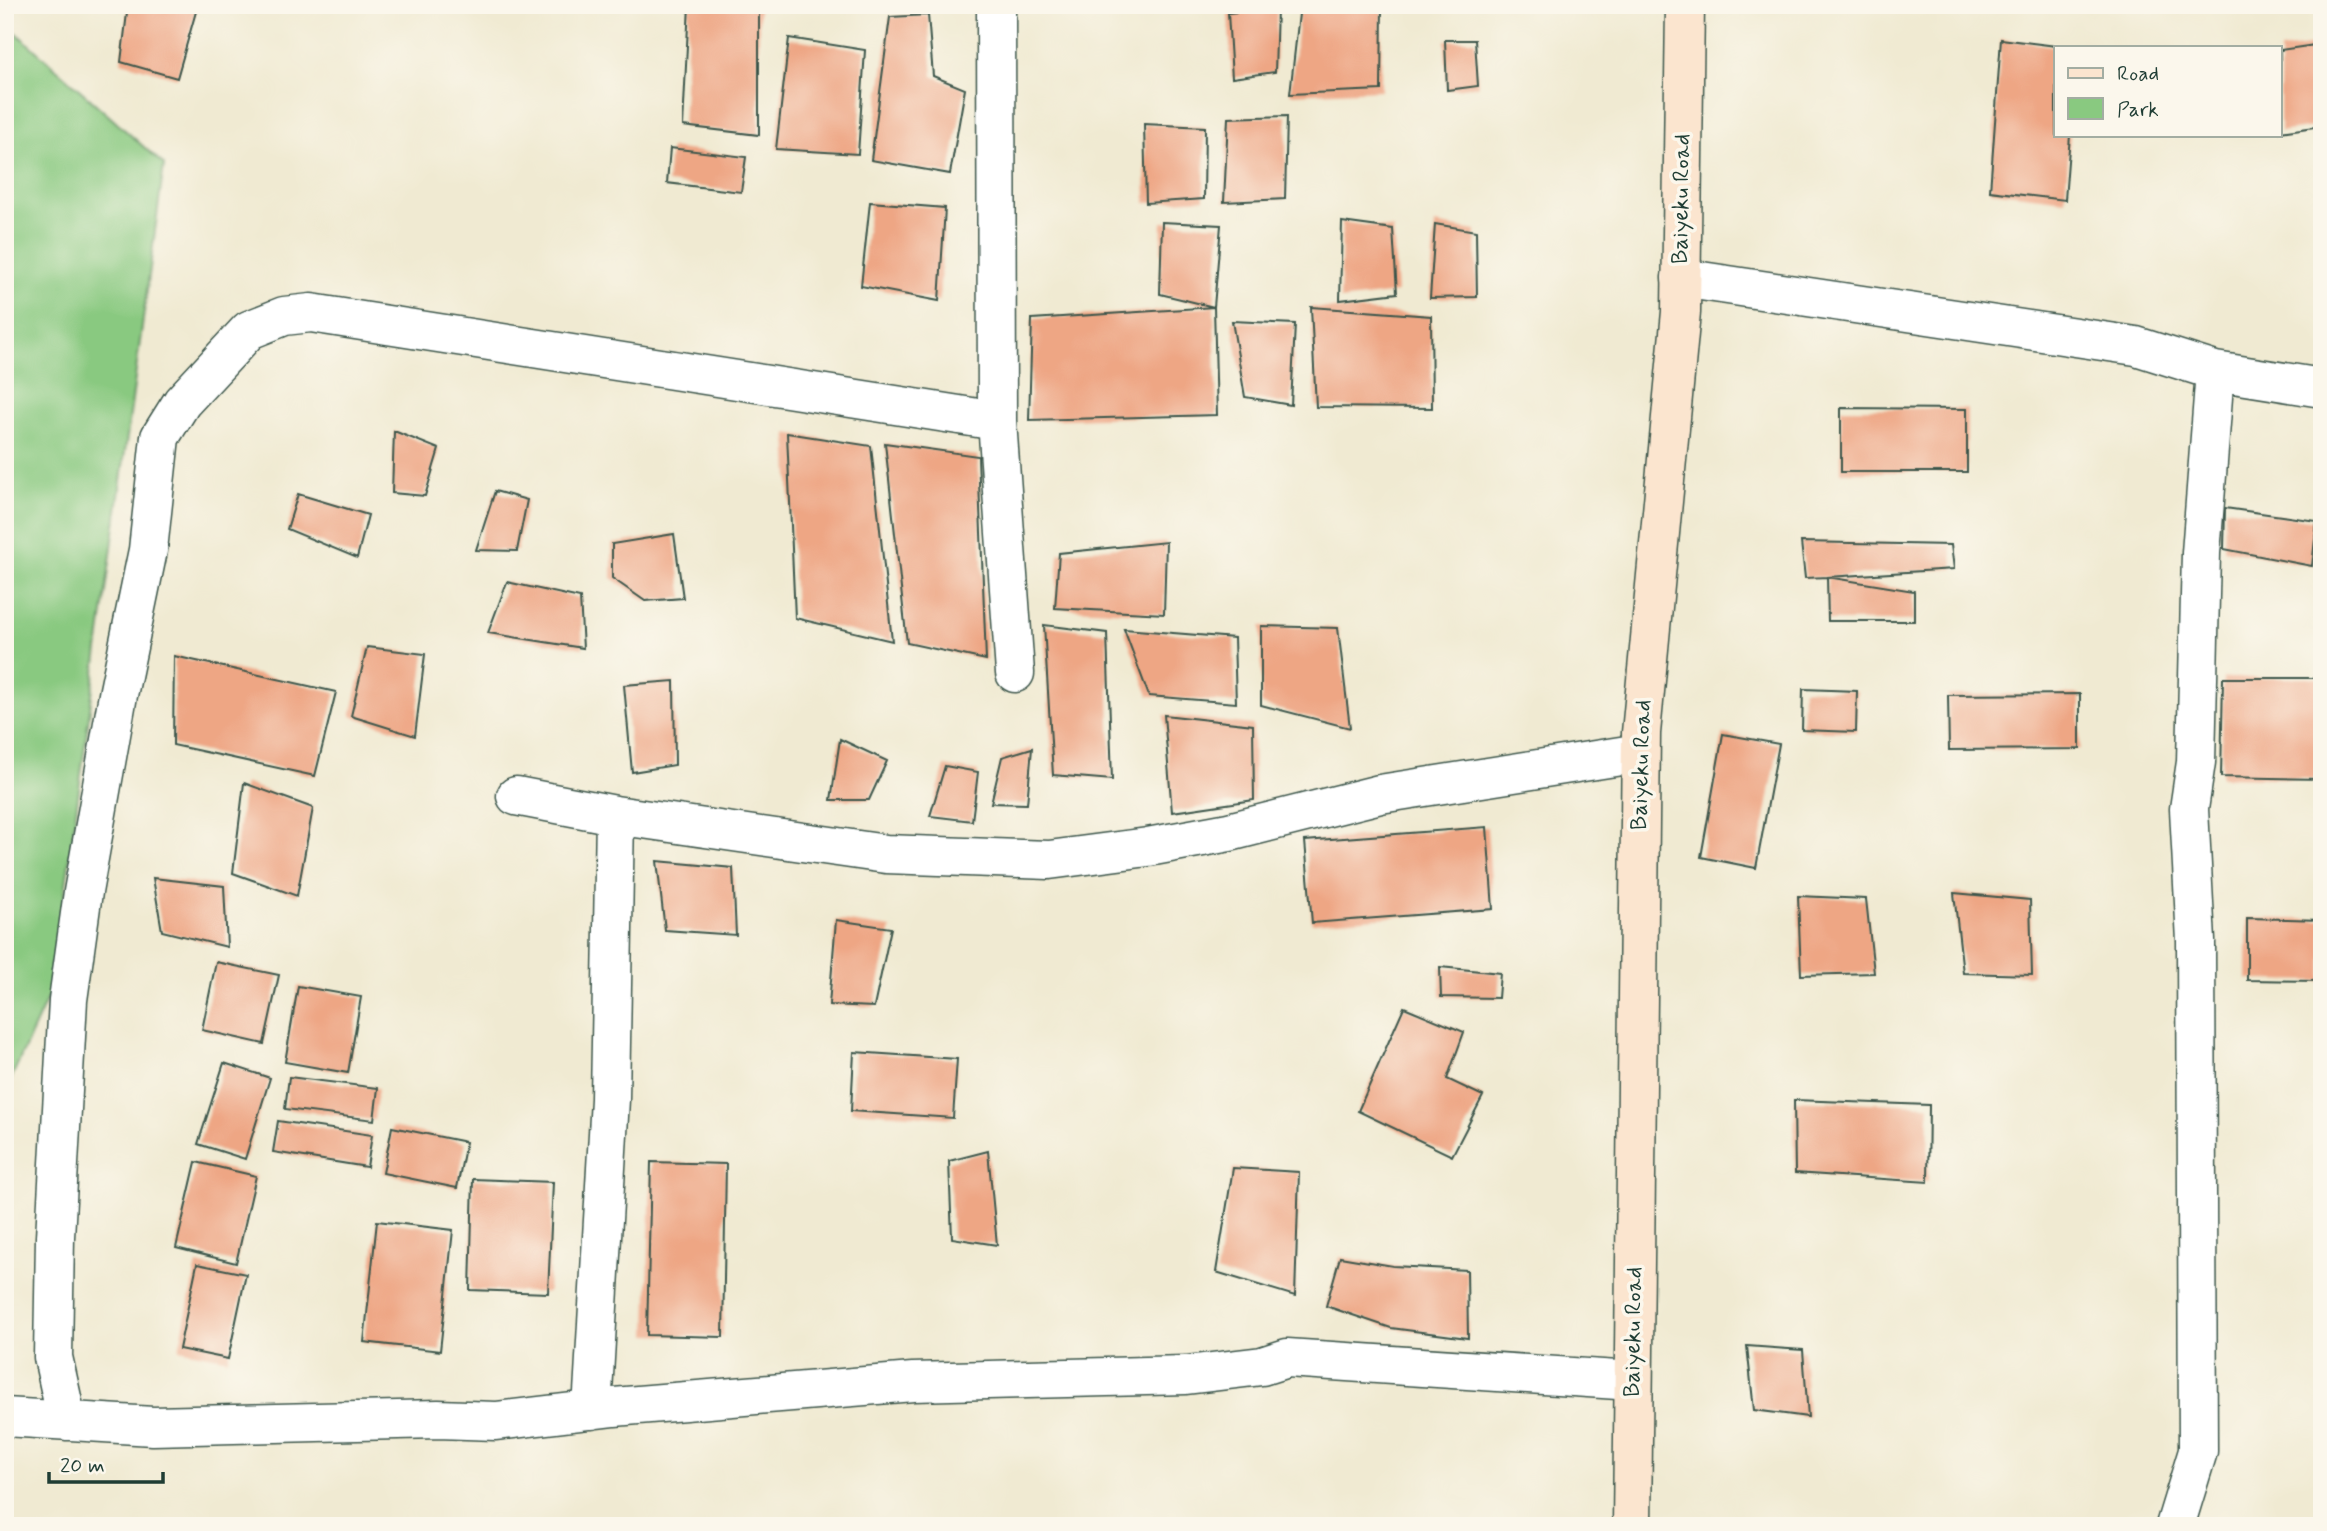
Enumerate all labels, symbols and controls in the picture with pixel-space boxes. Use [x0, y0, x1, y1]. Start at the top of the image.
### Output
legend [2054, 46, 2282, 136]
text: Road [2117, 60, 2159, 88]
text: Park [2117, 96, 2159, 124]
street label: Baiyeku Road [1666, 134, 1698, 264]
street label: Baiyeku Road [1625, 699, 1659, 831]
street label: Baiyeku Road [1618, 1267, 1650, 1397]
scale bar [49, 1440, 163, 1484]
text: 20 m [60, 1452, 105, 1480]

